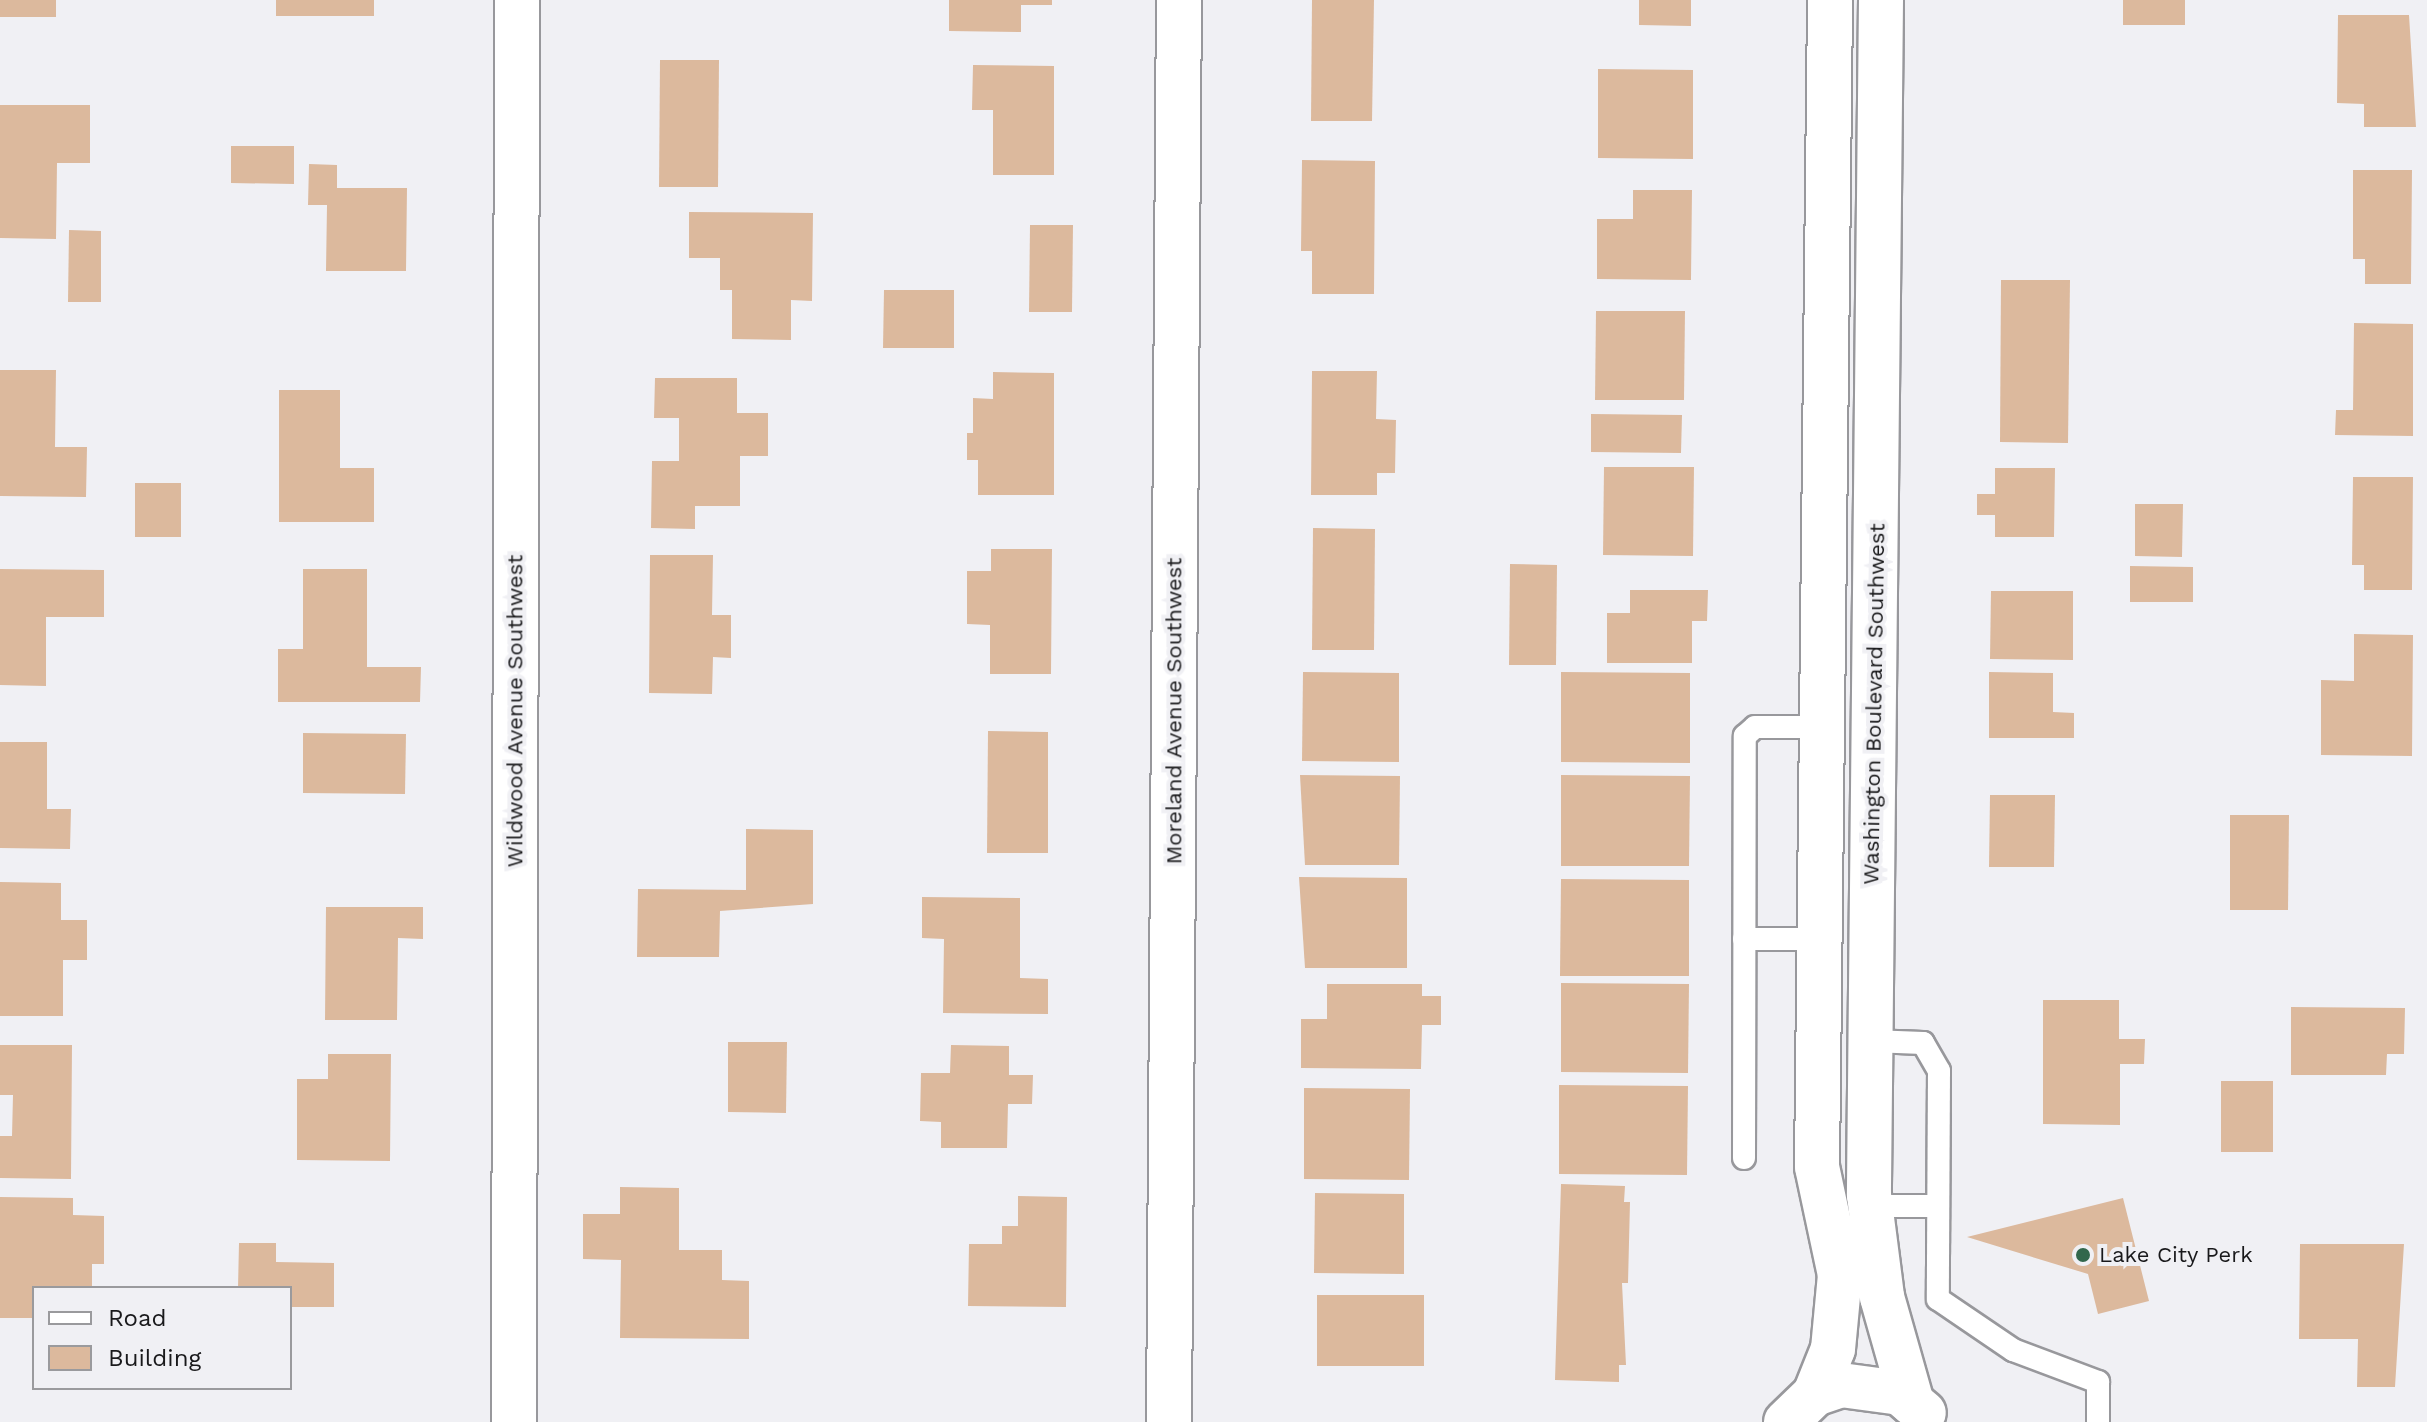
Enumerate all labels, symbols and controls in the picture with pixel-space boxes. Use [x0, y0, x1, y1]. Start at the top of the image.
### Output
street label: Washington Boulevard Southwest [1858, 523, 1890, 885]
street label: Wildwood Avenue Southwest [502, 554, 528, 868]
street label: Moreland Avenue Southwest [1161, 557, 1187, 865]
place label: Lake City Perk [2099, 1242, 2253, 1268]
marker: Lake City Perk [2074, 1246, 2092, 1264]
legend [32, 1286, 292, 1390]
text: Road [108, 1304, 167, 1332]
text: Building [108, 1344, 201, 1372]

